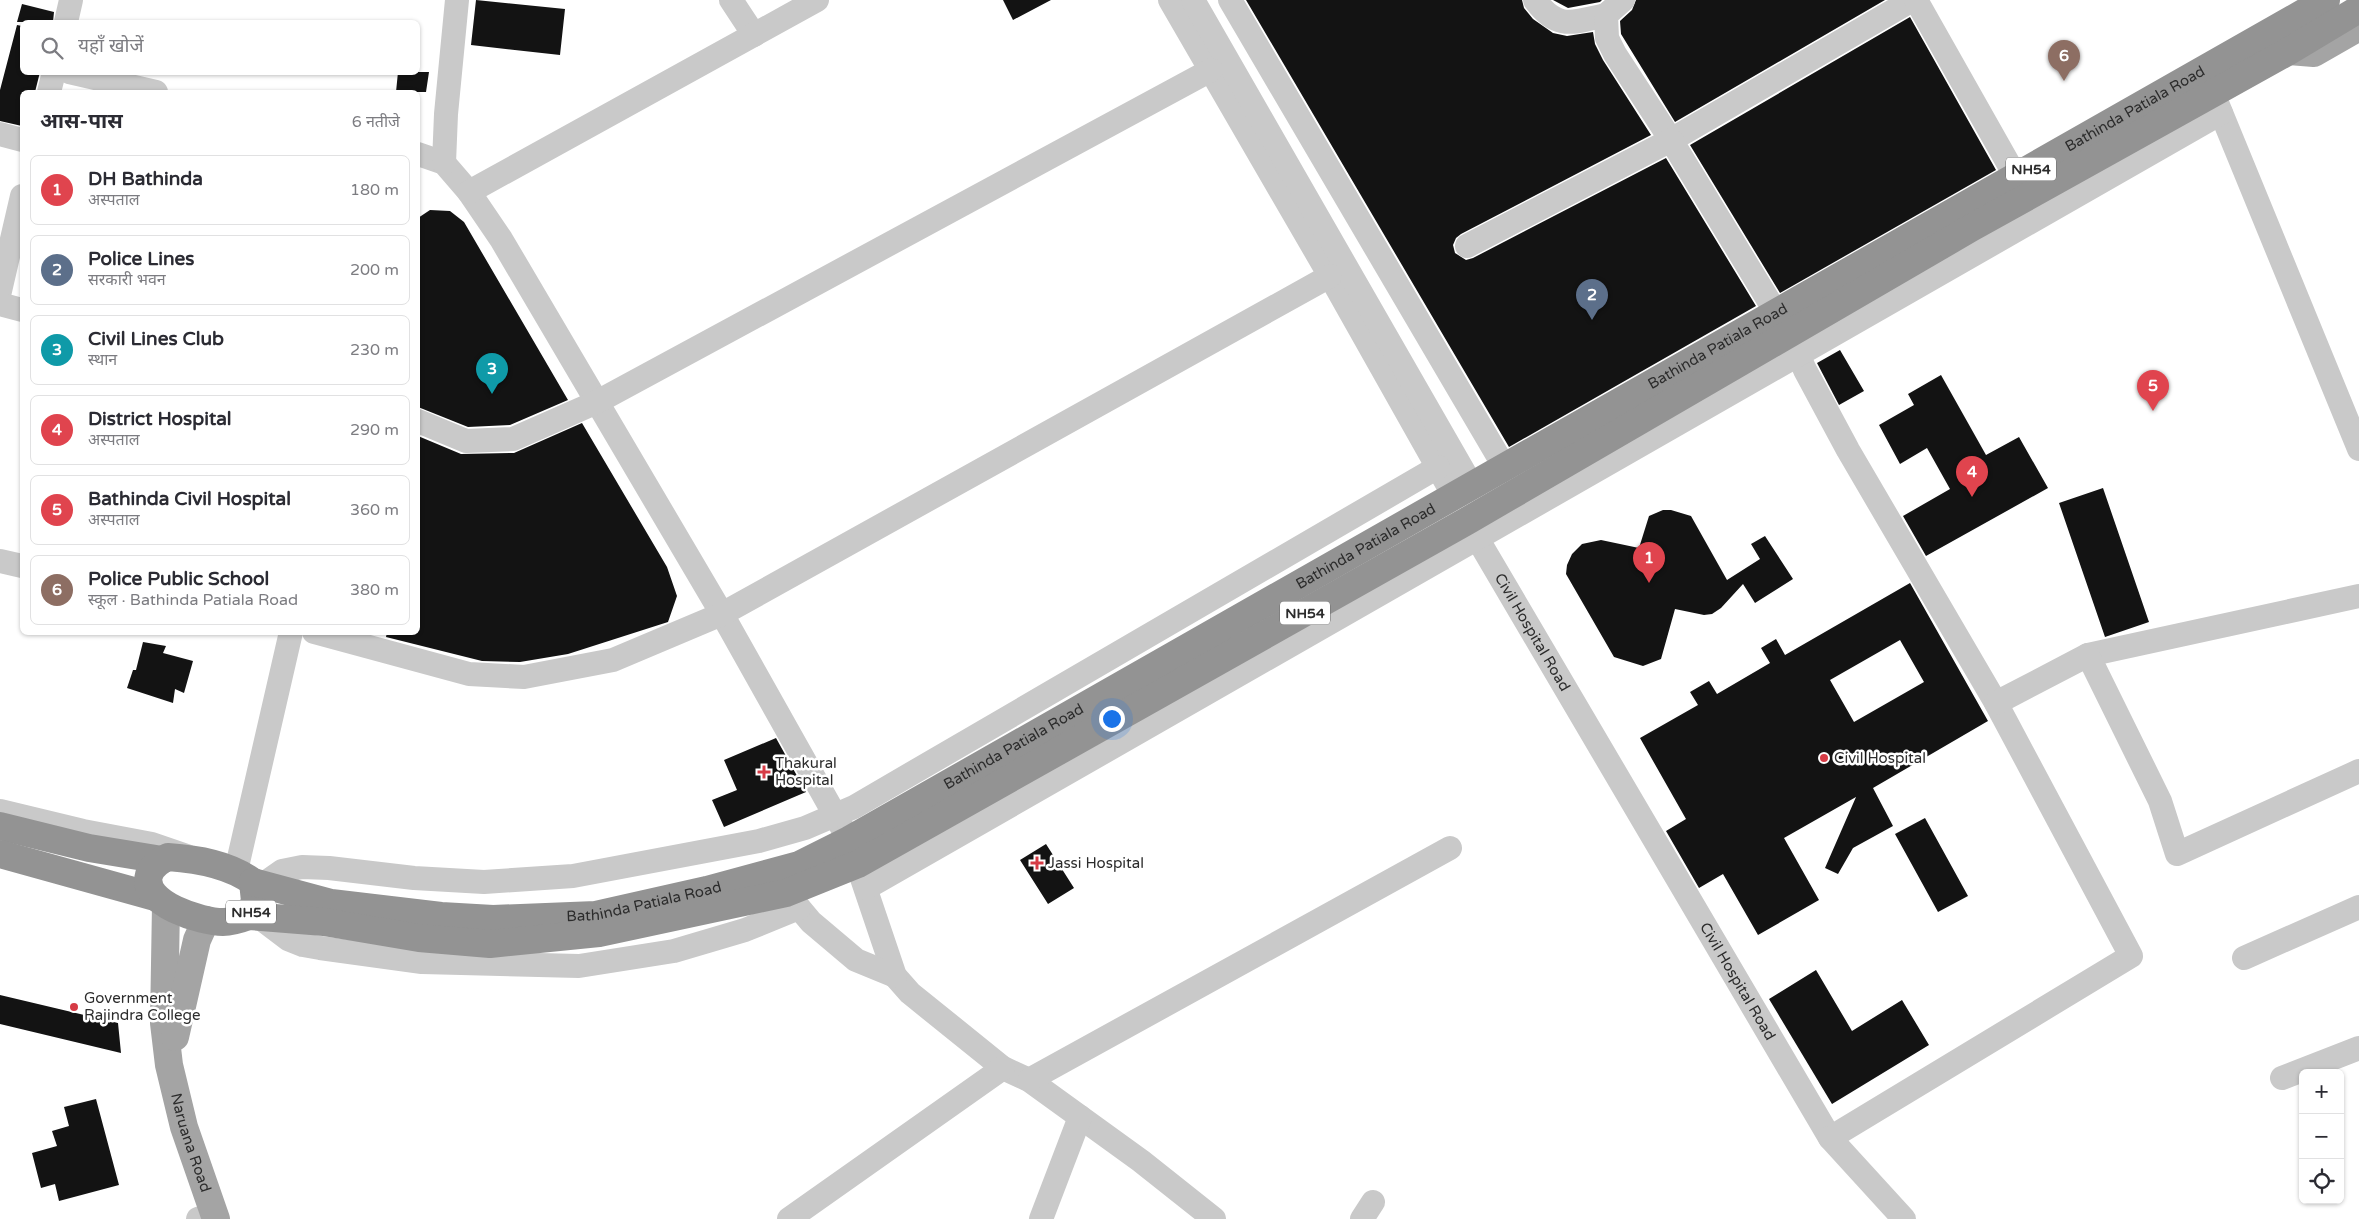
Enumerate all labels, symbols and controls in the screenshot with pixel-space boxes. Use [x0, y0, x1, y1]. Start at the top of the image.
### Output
search box [20, 20, 420, 75]
icon: search [38, 34, 66, 62]
text: यहाँ खोजें [78, 35, 144, 57]
pin: 6 [2048, 40, 2080, 81]
street label: Bathinda Patiala Road [2062, 62, 2208, 156]
text: आस-पास [40, 109, 123, 134]
text: 6 नतीजे [352, 112, 400, 132]
road number: NH54 [2006, 157, 2056, 180]
text: DH Bathinda [88, 168, 203, 190]
text: 1 [52, 180, 62, 200]
text: 180 m [350, 180, 399, 200]
text: अस्पताल [88, 190, 140, 210]
text: Police Lines [88, 248, 194, 270]
text: 2 [52, 260, 62, 280]
text: 200 m [350, 260, 399, 280]
text: सरकारी भवन [88, 270, 166, 290]
pin: 2 [1576, 279, 1608, 320]
street label: Bathinda Patiala Road [1645, 299, 1791, 393]
text: Civil Lines Club [88, 328, 224, 350]
text: 3 [52, 340, 62, 360]
text: 230 m [350, 340, 399, 360]
text: स्थान [88, 350, 117, 370]
pin: 3 [476, 353, 508, 394]
pin: 5 [2137, 370, 2169, 411]
text: District Hospital [88, 408, 232, 430]
text: 4 [52, 420, 62, 440]
text: 290 m [350, 420, 399, 440]
text: अस्पताल [88, 430, 140, 450]
pin: 4 [1956, 456, 1988, 497]
text: Bathinda Civil Hospital [88, 488, 291, 510]
street label: Bathinda Patiala Road [1292, 499, 1439, 593]
text: 5 [52, 500, 62, 520]
text: 360 m [350, 500, 399, 520]
text: अस्पताल [88, 510, 140, 530]
pin: 1 [1633, 542, 1665, 583]
text: Police Public School [88, 568, 269, 590]
street label: Civil Hospital Road [1491, 570, 1574, 694]
text: 6 [52, 580, 62, 600]
text: 380 m [350, 580, 399, 600]
text: स्कूल · Bathinda Patiala Road [88, 590, 298, 610]
road number: NH54 [1280, 602, 1330, 624]
street label: Bathinda Patiala Road [940, 700, 1087, 793]
your location [1099, 706, 1125, 732]
place label: Civil Hospital [1834, 749, 1926, 767]
marker: Civil Hospital [1818, 752, 1830, 764]
place label: Thakural Hospital [775, 754, 837, 789]
marker: Thakural Hospital [757, 765, 771, 779]
place label: Jassi Hospital [1048, 854, 1144, 872]
marker: Jassi Hospital [1030, 856, 1044, 870]
street label: Bathinda Patiala Road [566, 878, 723, 925]
road number: NH54 [226, 900, 276, 924]
street label: Civil Hospital Road [1696, 919, 1779, 1043]
place label: Government Rajindra College [84, 989, 201, 1024]
marker: Government Rajindra College [68, 1001, 80, 1013]
map controls [2299, 1069, 2344, 1204]
button: + [2299, 1069, 2344, 1114]
street label: Naruana Road [167, 1091, 215, 1195]
button: − [2299, 1114, 2344, 1159]
button: locate [2299, 1159, 2344, 1204]

